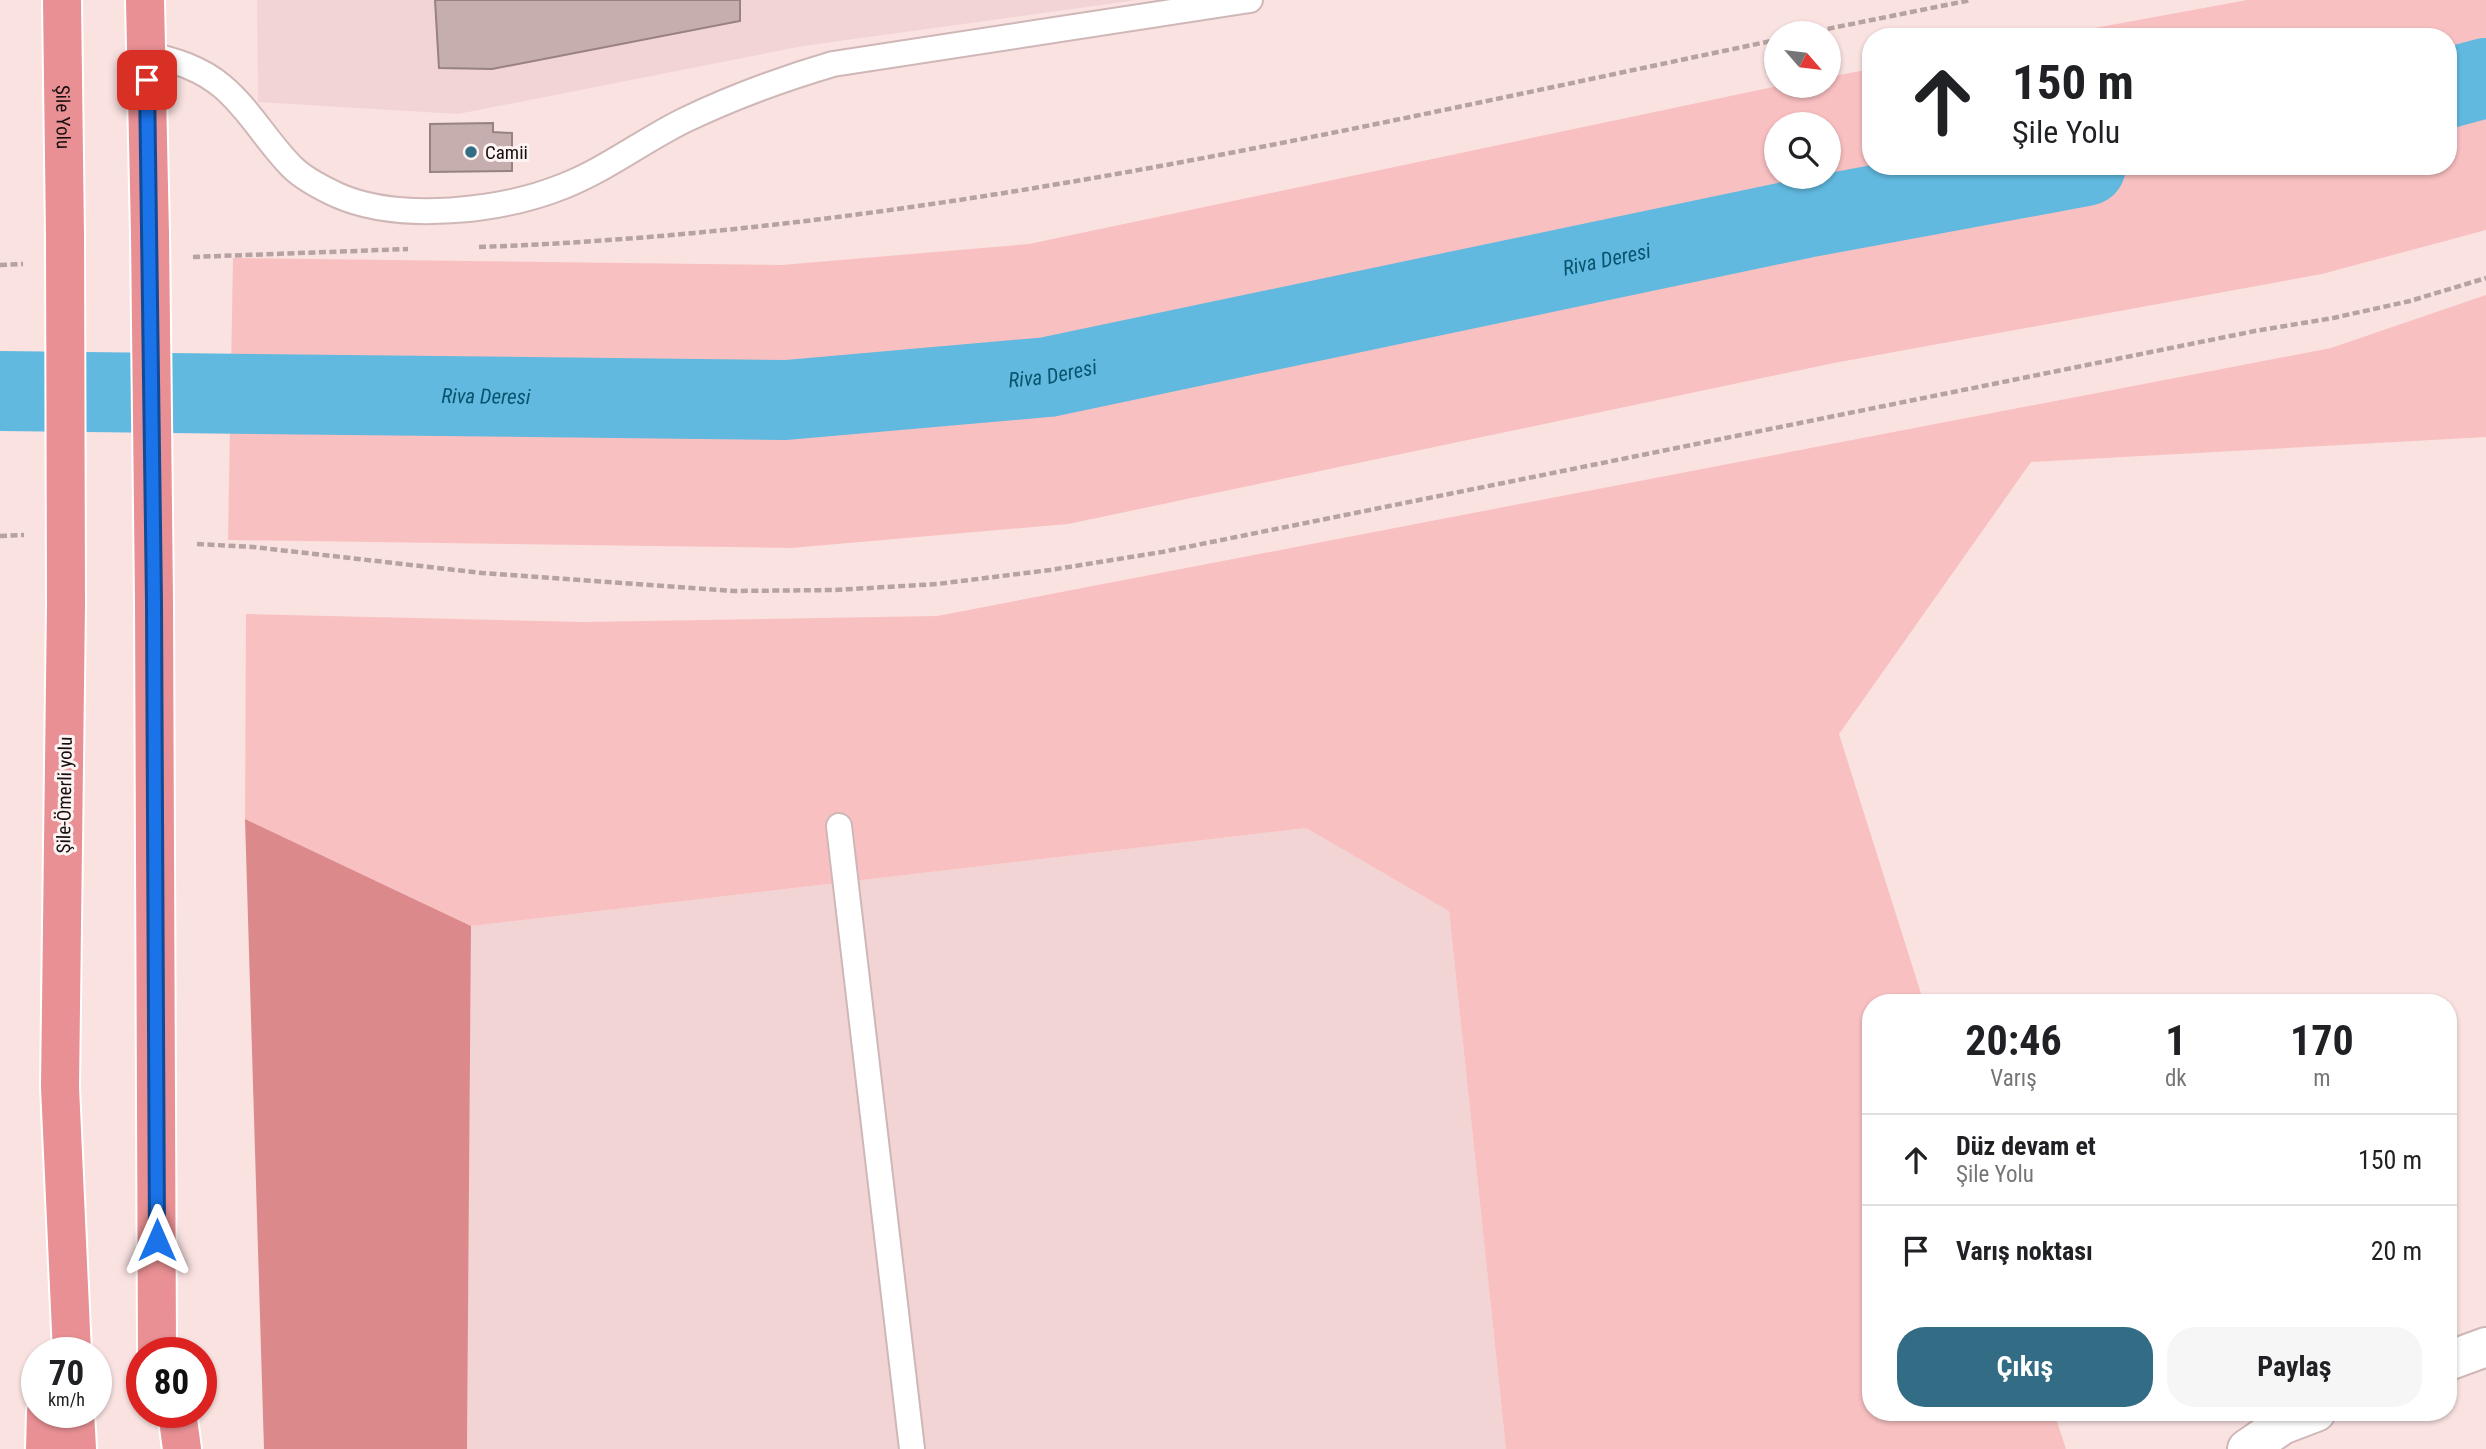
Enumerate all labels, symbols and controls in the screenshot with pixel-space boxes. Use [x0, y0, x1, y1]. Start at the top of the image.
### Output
north arrow [1764, 21, 1841, 98]
map controls [1764, 21, 1841, 189]
pin [117, 50, 177, 110]
text: 150 m [2012, 54, 2134, 111]
icon: ahead [1897, 56, 1988, 147]
icon: arrive [128, 61, 166, 99]
street label: Şile Yolu [51, 85, 75, 149]
button: search [1764, 112, 1841, 189]
text: Şile Yolu [2012, 113, 2120, 151]
place label: Camii [485, 141, 528, 164]
marker: Camii [463, 144, 479, 160]
water label: Riva Deresi [1561, 239, 1653, 281]
water label: Riva Deresi [1007, 355, 1099, 392]
water label: Riva Deresi [441, 384, 531, 409]
street label: Şile-Ömerli yolu [52, 737, 77, 853]
text: 20:46 [1965, 1016, 2062, 1065]
text: 1 [2165, 1016, 2186, 1065]
text: 170 [2290, 1016, 2354, 1065]
text: Varış [1990, 1065, 2037, 1092]
text: dk [2165, 1065, 2187, 1092]
text: m [2313, 1065, 2331, 1092]
text: Düz devam et [1956, 1131, 2096, 1161]
icon: ahead [1897, 1141, 1935, 1179]
text: 150 m [2358, 1145, 2422, 1175]
text: Şile Yolu [1956, 1161, 2034, 1188]
position arrow [120, 1203, 194, 1277]
icon: arrive [1897, 1232, 1935, 1270]
text: Varış noktası [1956, 1236, 2093, 1266]
text: 20 m [2371, 1236, 2422, 1266]
button: Çıkış [1897, 1327, 2153, 1407]
button: Paylaş [2167, 1327, 2422, 1407]
speed limit sign: 80 [126, 1337, 217, 1428]
text: 70 [49, 1353, 84, 1394]
text: km/h [48, 1389, 85, 1410]

